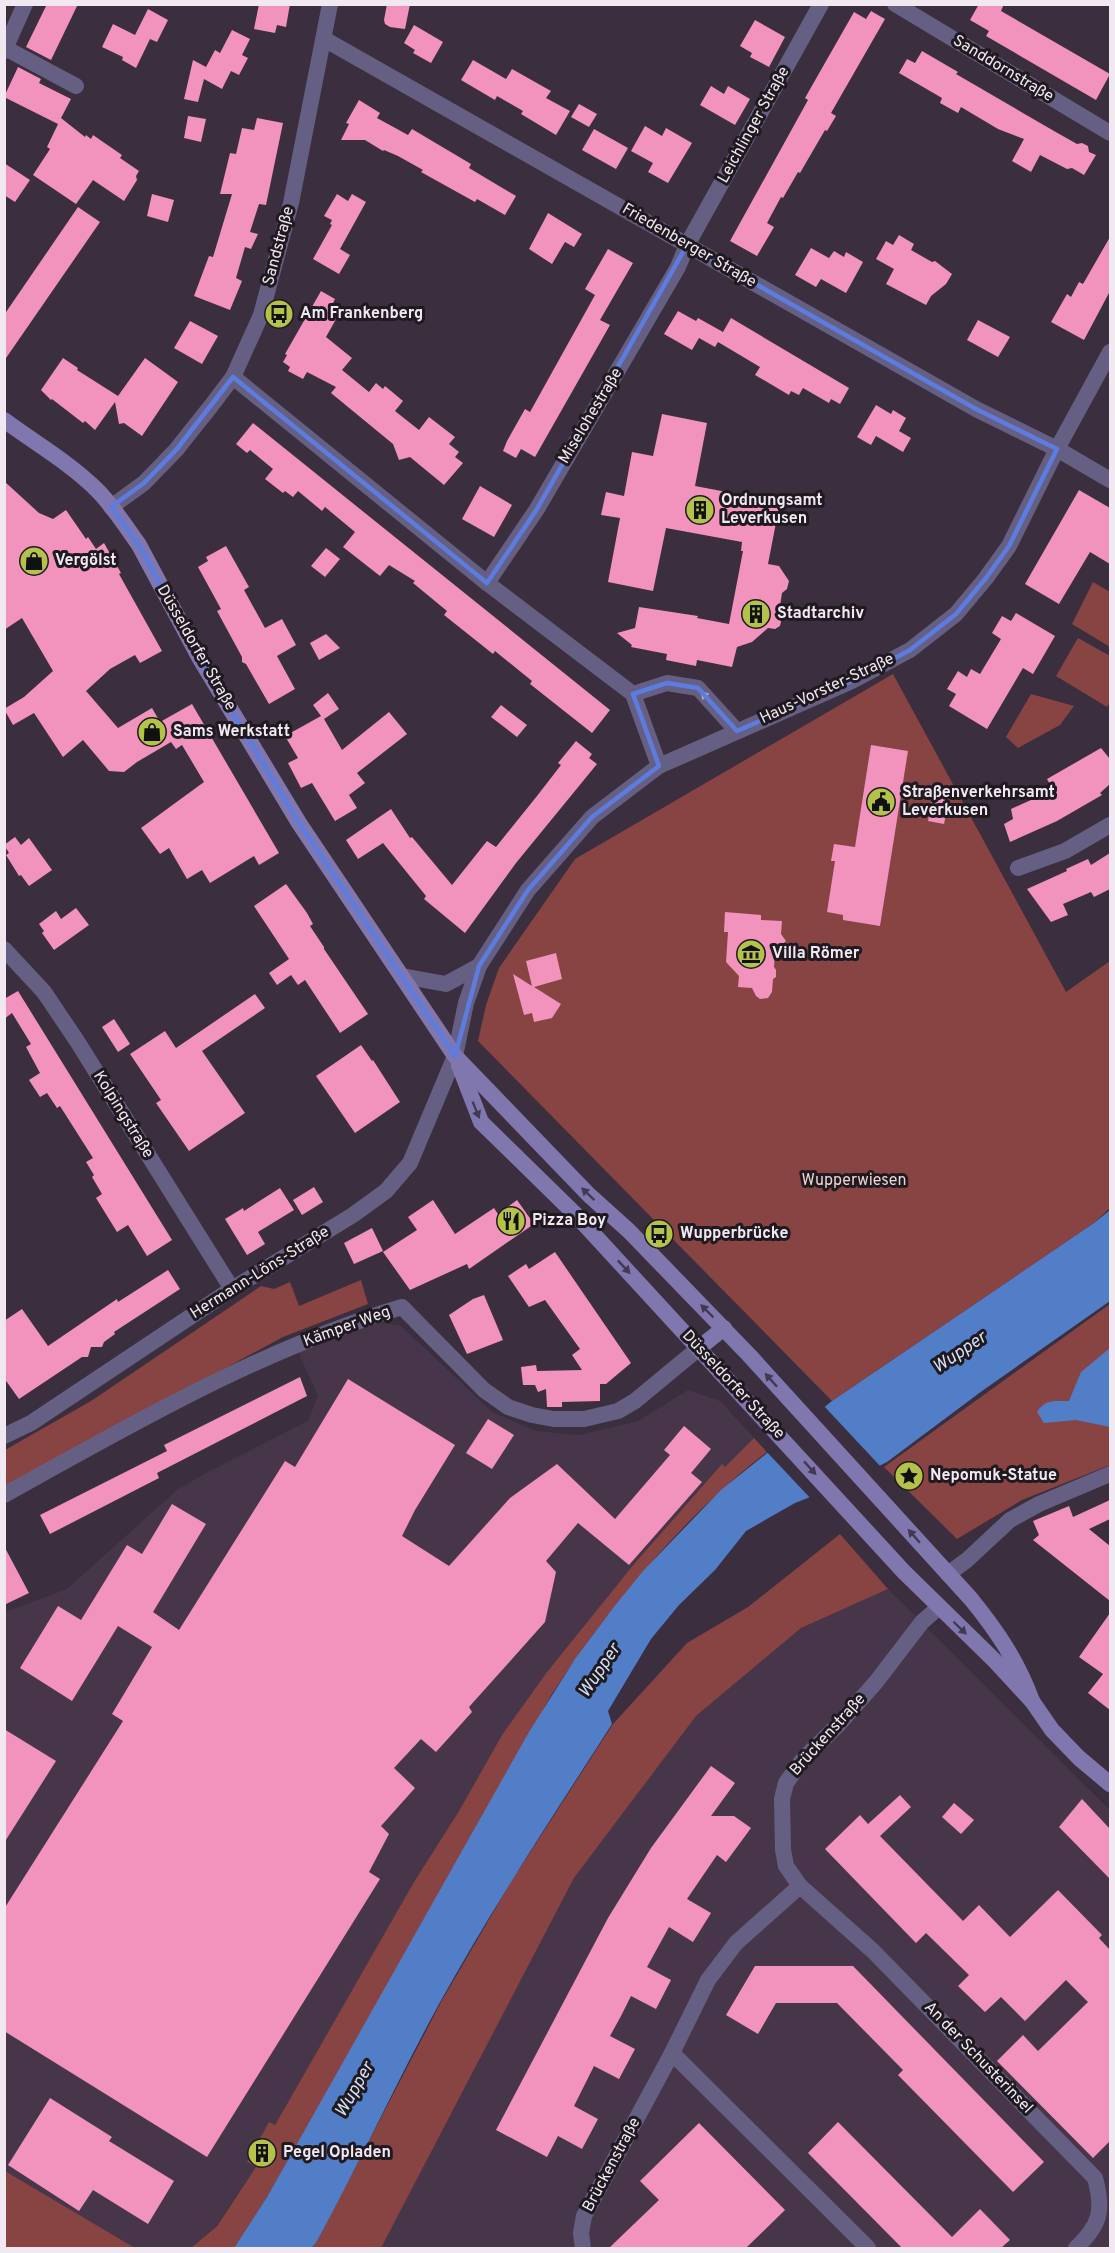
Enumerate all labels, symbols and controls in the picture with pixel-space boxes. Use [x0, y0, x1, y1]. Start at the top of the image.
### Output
street label: Sanddornstraße [949, 31, 1057, 107]
street label: Leichlinger Straße [714, 63, 794, 187]
street label: Friedenberger Straße [618, 199, 760, 293]
street label: Sandstraße [259, 204, 299, 288]
bus stop icon: Am Frankenberg [263, 298, 295, 330]
place label: Am Frankenberg [300, 304, 423, 324]
street label: Miselohestraße [555, 364, 627, 468]
place label: Ordnungsamt Leverkusen [721, 491, 823, 529]
building icon: Ordnungsamt Leverkusen [684, 494, 716, 526]
shop icon: Vergölst [18, 545, 50, 577]
place label: Vergölst [55, 551, 117, 571]
street label: Düsseldorfer Straße [152, 581, 240, 715]
building icon: Stadtarchiv [740, 598, 772, 630]
place label: Stadtarchiv [777, 604, 864, 624]
street label: Haus-Vorster-Straße [757, 649, 897, 729]
one-way arrow [701, 691, 714, 706]
shop icon: Sams Werkstatt [136, 716, 168, 748]
place label: Sams Werkstatt [173, 722, 290, 742]
place label: Straßenverkehrsamt Leverkusen [902, 783, 1055, 821]
public building icon: Straßenverkehrsamt Leverkusen [865, 786, 897, 818]
museum icon: Villa Römer [735, 938, 767, 970]
place label: Villa Römer [772, 944, 860, 964]
street label: Kolpingstraße [88, 1068, 158, 1162]
one-way arrow [472, 1101, 481, 1119]
park label: Wupperwiesen [802, 1171, 906, 1191]
one-way arrow [581, 1187, 596, 1201]
restaurant icon: Pizza Boy [495, 1205, 527, 1237]
place label: Pizza Boy [532, 1211, 606, 1231]
bus stop icon: Wupperbrücke [643, 1218, 675, 1250]
street label: Hermann-Löns-Straße [187, 1222, 333, 1324]
place label: Wupperbrücke [680, 1224, 788, 1244]
one-way arrow [617, 1259, 631, 1274]
street label: Kämper Weg [301, 1302, 393, 1352]
one-way arrow [700, 1305, 714, 1319]
water label: Wupper [929, 1325, 993, 1379]
street label: Düsseldorfer Straße [677, 1326, 789, 1444]
one-way arrow [764, 1372, 778, 1387]
one-way arrow [803, 1460, 816, 1475]
place icon: Nepomuk-Statue [893, 1460, 925, 1492]
place label: Nepomuk-Statue [930, 1466, 1057, 1486]
one-way arrow [908, 1529, 921, 1544]
one-way arrow [953, 1621, 968, 1635]
water label: Wupper [574, 1638, 628, 1702]
street label: Brückenstraße [786, 1690, 870, 1780]
street label: An der Schusterinsel [919, 1998, 1037, 2118]
water label: Wupper [330, 2056, 381, 2122]
street label: Brückenstraße [579, 2114, 645, 2216]
building icon: Pegel Opladen [246, 2137, 278, 2169]
place label: Pegel Opladen [283, 2143, 391, 2163]

